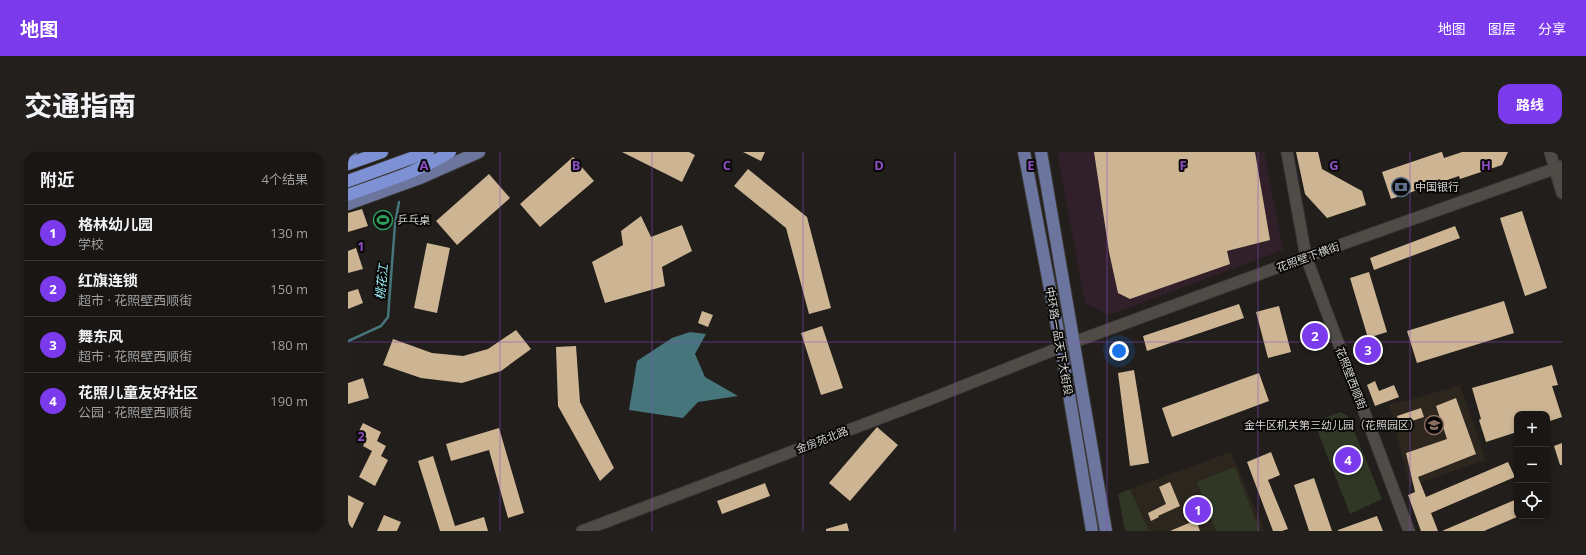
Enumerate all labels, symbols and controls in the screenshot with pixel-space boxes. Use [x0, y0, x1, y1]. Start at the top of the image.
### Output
text: 地图 [20, 16, 58, 42]
text: 地图 [1438, 19, 1466, 38]
text: 图层 [1488, 19, 1516, 38]
text: 分享 [1538, 19, 1566, 38]
button: 路线 [1498, 84, 1562, 124]
text: 交通指南 [24, 86, 136, 124]
text: A [420, 156, 429, 174]
text: B [572, 156, 581, 174]
text: C [723, 156, 731, 174]
text: D [874, 156, 884, 174]
text: E [1027, 156, 1035, 174]
text: F [1179, 156, 1187, 174]
text: G [1329, 156, 1339, 174]
text: H [1481, 156, 1491, 174]
text: 附近 [40, 168, 74, 191]
text: 4个结果 [262, 170, 308, 188]
bank icon: 中国银行 [1390, 176, 1412, 198]
place label: 中国银行 [1415, 179, 1459, 194]
sports icon: 乒乓桌 [372, 209, 394, 231]
place label: 乒乓桌 [397, 212, 430, 227]
text: 格林幼儿园 [78, 214, 153, 234]
text: 1 [49, 224, 57, 242]
text: 130 m [270, 224, 308, 242]
text: 学校 [78, 235, 104, 253]
text: 1 [357, 237, 365, 255]
street label: 花照壁下横街 [1274, 238, 1341, 275]
water label: 桃花江 [371, 261, 392, 301]
text: 红旗连锁 [78, 270, 138, 290]
text: 2 [49, 280, 57, 298]
text: 150 m [270, 280, 308, 298]
street label: 中环路一品天下大街段 [1043, 285, 1076, 396]
text: 超市 · 花照壁西顺街 [78, 291, 192, 309]
pin: 2 [1302, 321, 1328, 351]
text: 舞东风 [78, 326, 123, 346]
pin: 3 [1355, 335, 1381, 365]
text: 3 [49, 336, 57, 354]
text: 180 m [270, 336, 308, 354]
your location [1109, 341, 1129, 361]
street label: 花照壁西顺街 [1333, 344, 1370, 411]
text: 超市 · 花照壁西顺街 [78, 347, 192, 365]
text: 花照儿童友好社区 [78, 382, 198, 402]
text: 4 [49, 392, 57, 410]
text: 190 m [270, 392, 308, 410]
text: 公园 · 花照壁西顺街 [78, 403, 192, 421]
map controls [1514, 411, 1550, 519]
button: + [1514, 411, 1550, 447]
school or university icon: 金牛区机关第三幼儿园（花照园区） [1423, 414, 1445, 436]
place label: 金牛区机关第三幼儿园（花照园区） [1244, 417, 1420, 432]
street label: 金房苑北路 [793, 423, 850, 456]
text: 2 [357, 427, 365, 445]
pin: 4 [1335, 445, 1361, 475]
button: − [1514, 447, 1550, 483]
button: locate [1514, 483, 1550, 519]
pin: 1 [1185, 495, 1211, 525]

